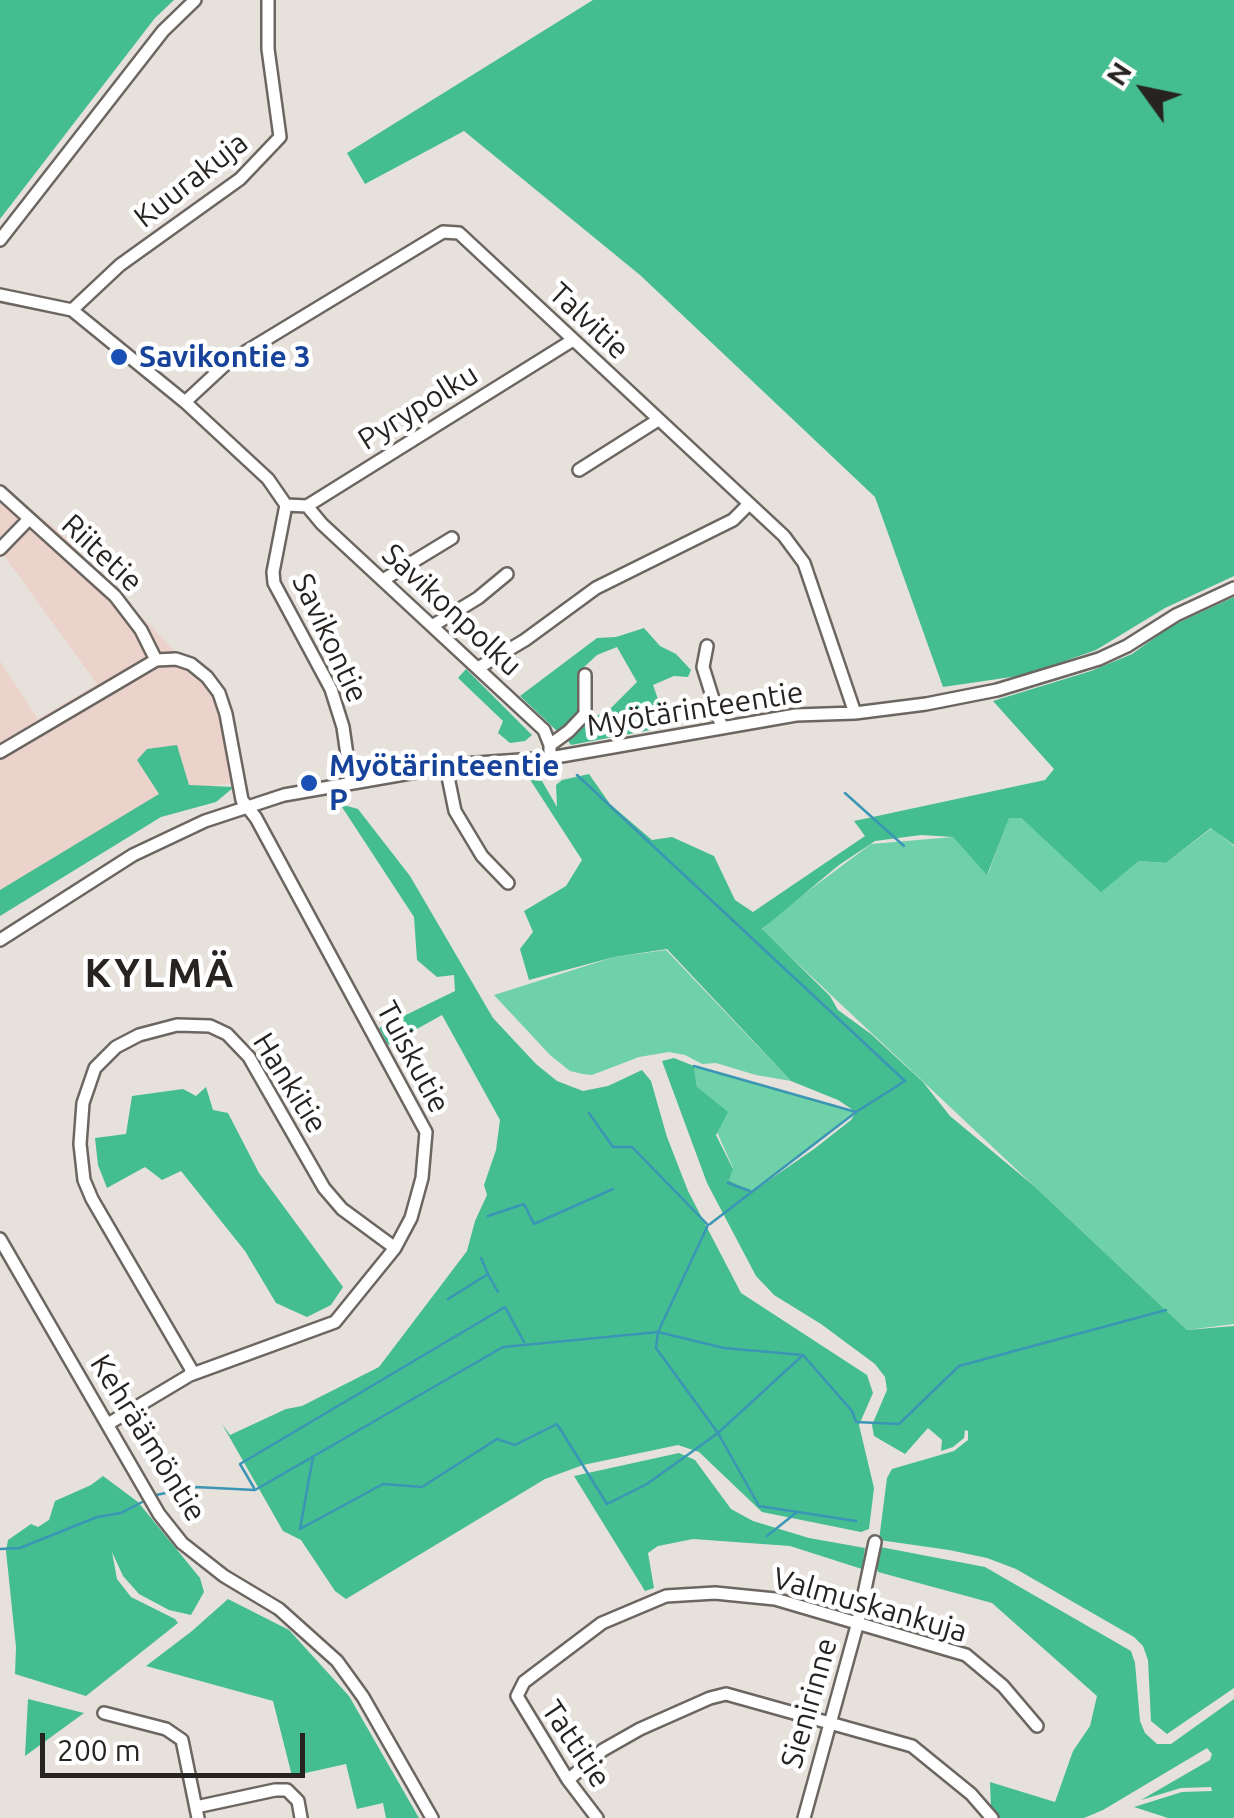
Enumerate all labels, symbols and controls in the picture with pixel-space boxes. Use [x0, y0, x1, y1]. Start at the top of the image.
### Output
north arrow [1094, 40, 1194, 140]
text: N [1100, 56, 1137, 91]
street label: Kuurakuja [127, 125, 255, 235]
street label: Talvitie [541, 275, 637, 367]
place label: Savikontie 3 [139, 339, 311, 375]
marker: Savikontie 3 [108, 346, 130, 368]
street label: Pyrypolku [351, 356, 485, 458]
street label: Riitetie [54, 507, 150, 599]
street label: Savikonpolku [375, 536, 529, 684]
street label: Savikontie [285, 568, 375, 708]
street label: Myötärinteentie [584, 674, 806, 744]
place label: Myötärinteentie P [329, 748, 559, 818]
marker: Myötärinteentie P [298, 772, 320, 794]
district label: KYLMÄ [84, 950, 236, 998]
street label: Tuiskutie [369, 995, 457, 1119]
street label: Hankitie [245, 1026, 335, 1140]
street label: Kehräämöntie [82, 1348, 214, 1528]
street label: Valmuskankuja [769, 1560, 971, 1650]
street label: Sienirinne [773, 1634, 845, 1772]
street label: Tattitie [534, 1694, 618, 1794]
scale bar [45, 1713, 310, 1775]
text: 200 m [57, 1733, 141, 1767]

